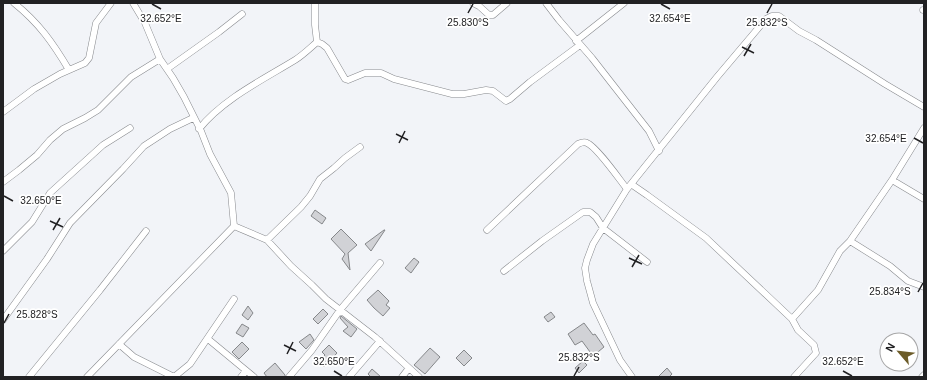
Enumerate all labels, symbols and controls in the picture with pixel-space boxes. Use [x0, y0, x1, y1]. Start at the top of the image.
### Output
text: 32.652°E [140, 13, 182, 24]
text: 32.654°E [649, 13, 691, 24]
text: 25.830°S [447, 17, 489, 28]
text: 25.832°S [746, 17, 788, 28]
text: 32.654°E [865, 133, 907, 144]
text: 32.650°E [20, 195, 62, 206]
text: 25.834°S [869, 286, 911, 297]
text: 25.828°S [16, 309, 58, 320]
north arrow [879, 332, 919, 372]
text: N [883, 341, 897, 354]
text: 25.832°S [558, 352, 600, 363]
text: 32.650°E [313, 356, 355, 367]
text: 32.652°E [822, 356, 864, 367]

